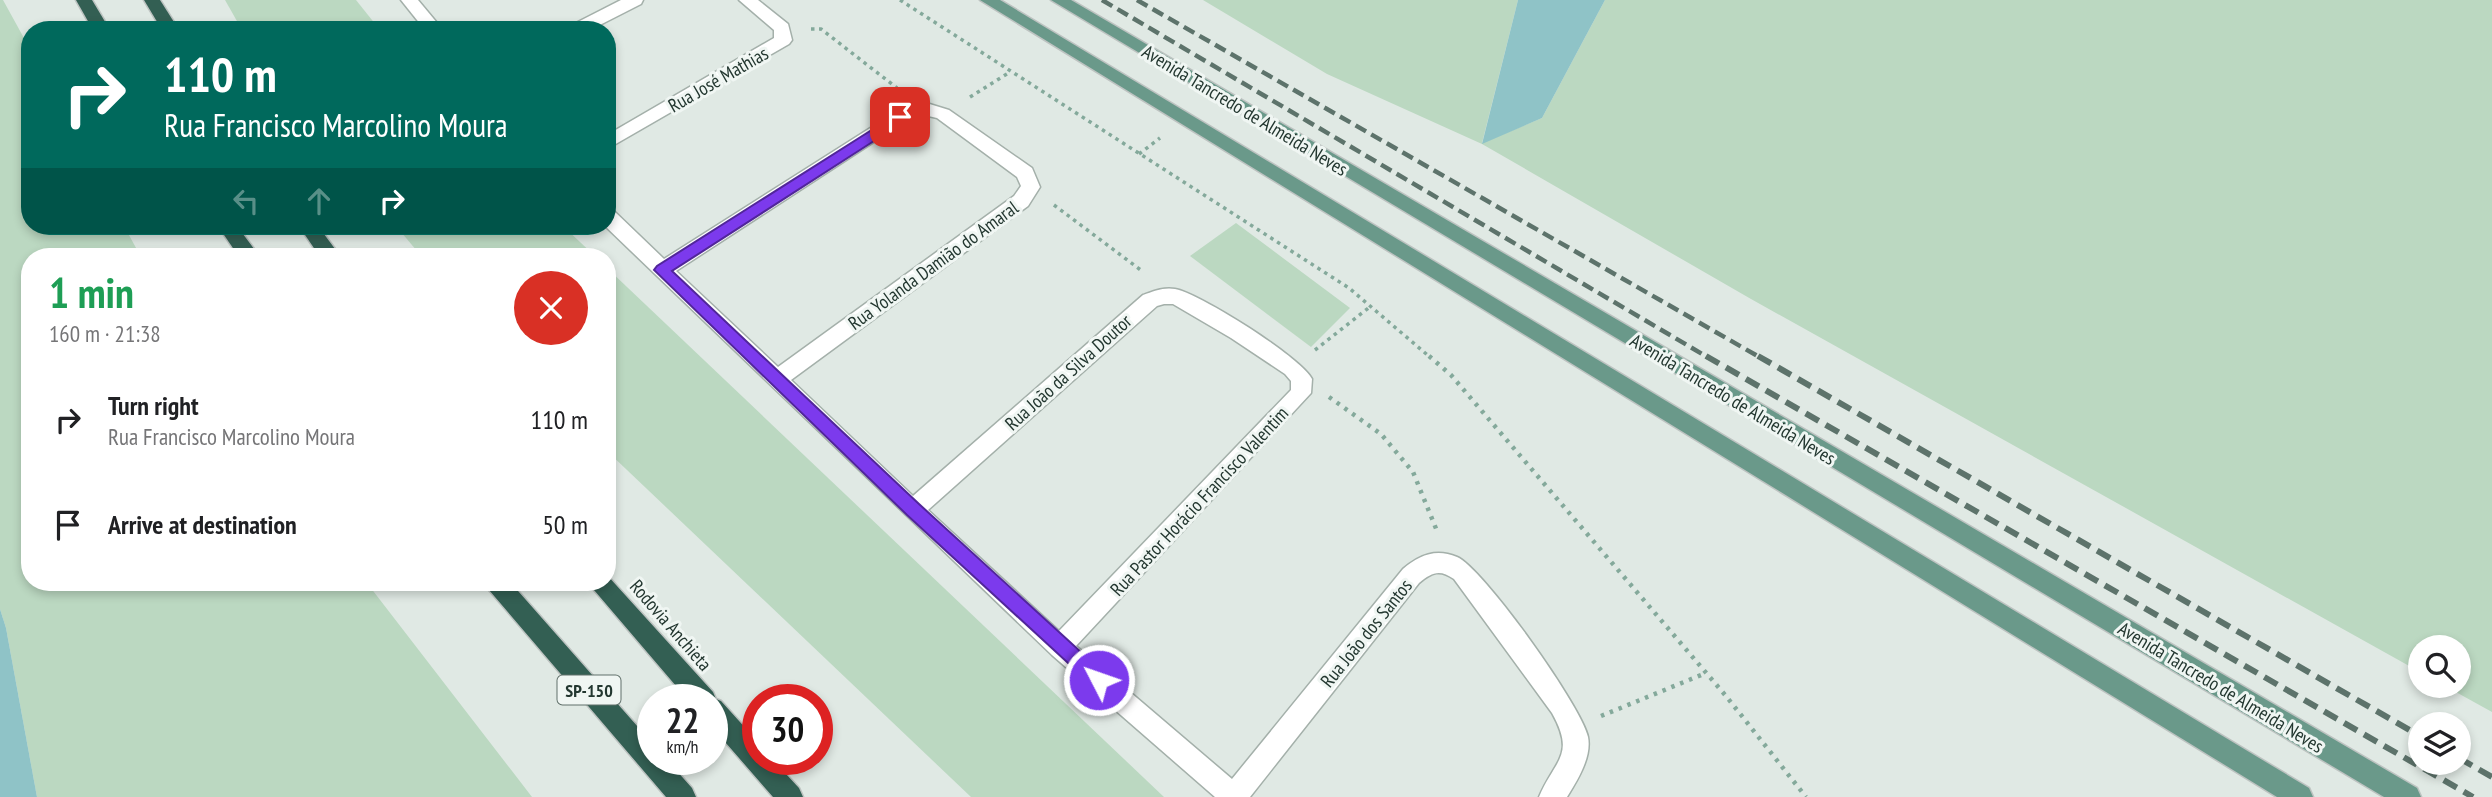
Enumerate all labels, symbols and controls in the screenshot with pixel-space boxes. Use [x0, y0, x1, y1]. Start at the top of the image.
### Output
street label: Avenida Tancredo de Almeida Neves [1138, 39, 1352, 181]
street label: Rua José Mathias [664, 41, 772, 117]
text: 110 m [164, 42, 277, 106]
icon: right [49, 49, 140, 140]
pin [870, 87, 930, 147]
icon: arrive [881, 98, 919, 136]
text: Rua Francisco Marcolino Moura [164, 104, 508, 146]
icon: left [227, 182, 265, 220]
icon: ahead [300, 182, 338, 220]
icon: right [373, 182, 411, 220]
street label: Rua Yolanda Damião do Amaral [843, 195, 1023, 335]
text: 1 min [49, 265, 134, 320]
button: close [514, 271, 588, 345]
street label: Rua João da Silva Doutor [1000, 308, 1137, 435]
text: 160 m · 21:38 [49, 319, 161, 348]
street label: Avenida Tancredo de Almeida Neves [1626, 328, 1840, 470]
text: Turn right [108, 389, 199, 422]
icon: right [49, 401, 87, 439]
street label: Rua Pastor Horácio Francisco Valentim [1105, 401, 1293, 601]
text: 110 m [530, 403, 588, 436]
text: Rua Francisco Marcolino Moura [108, 422, 355, 451]
icon: arrive [49, 506, 87, 544]
text: Arrive at destination [108, 508, 297, 541]
text: 50 m [542, 508, 588, 541]
street label: Rua João dos Santos [1315, 574, 1417, 692]
street label: Rodovia Anchieta [625, 575, 717, 675]
street label: Avenida Tancredo de Almeida Neves [2114, 616, 2328, 758]
map controls [2408, 635, 2471, 775]
button: search [2408, 635, 2471, 698]
position arrow [1062, 643, 1136, 717]
road number: SP-150 [558, 676, 620, 704]
speed limit sign: 30 [742, 684, 833, 775]
text: 22 [666, 697, 699, 743]
button: layers [2408, 712, 2471, 775]
text: km/h [667, 735, 698, 758]

